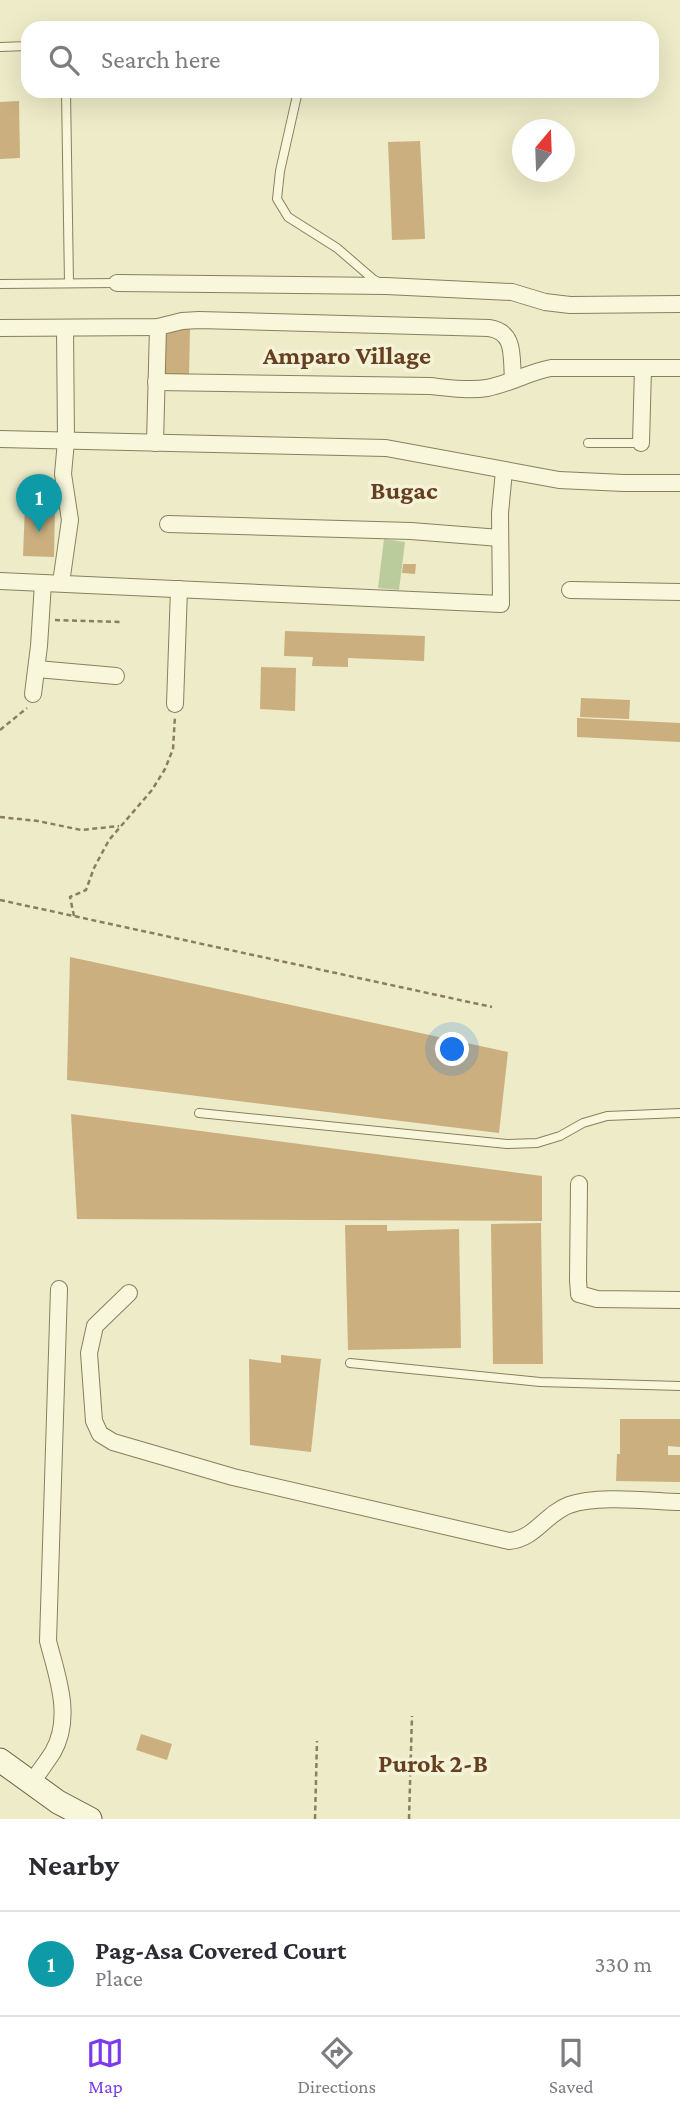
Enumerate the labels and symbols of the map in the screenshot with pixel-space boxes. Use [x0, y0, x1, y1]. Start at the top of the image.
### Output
north arrow [512, 119, 575, 182]
district label: Amparo Village [262, 341, 431, 370]
pin: 1 [16, 474, 62, 532]
district label: Bugac [370, 476, 438, 505]
your location [435, 1032, 469, 1066]
district label: Purok 2-B [378, 1749, 488, 1778]

